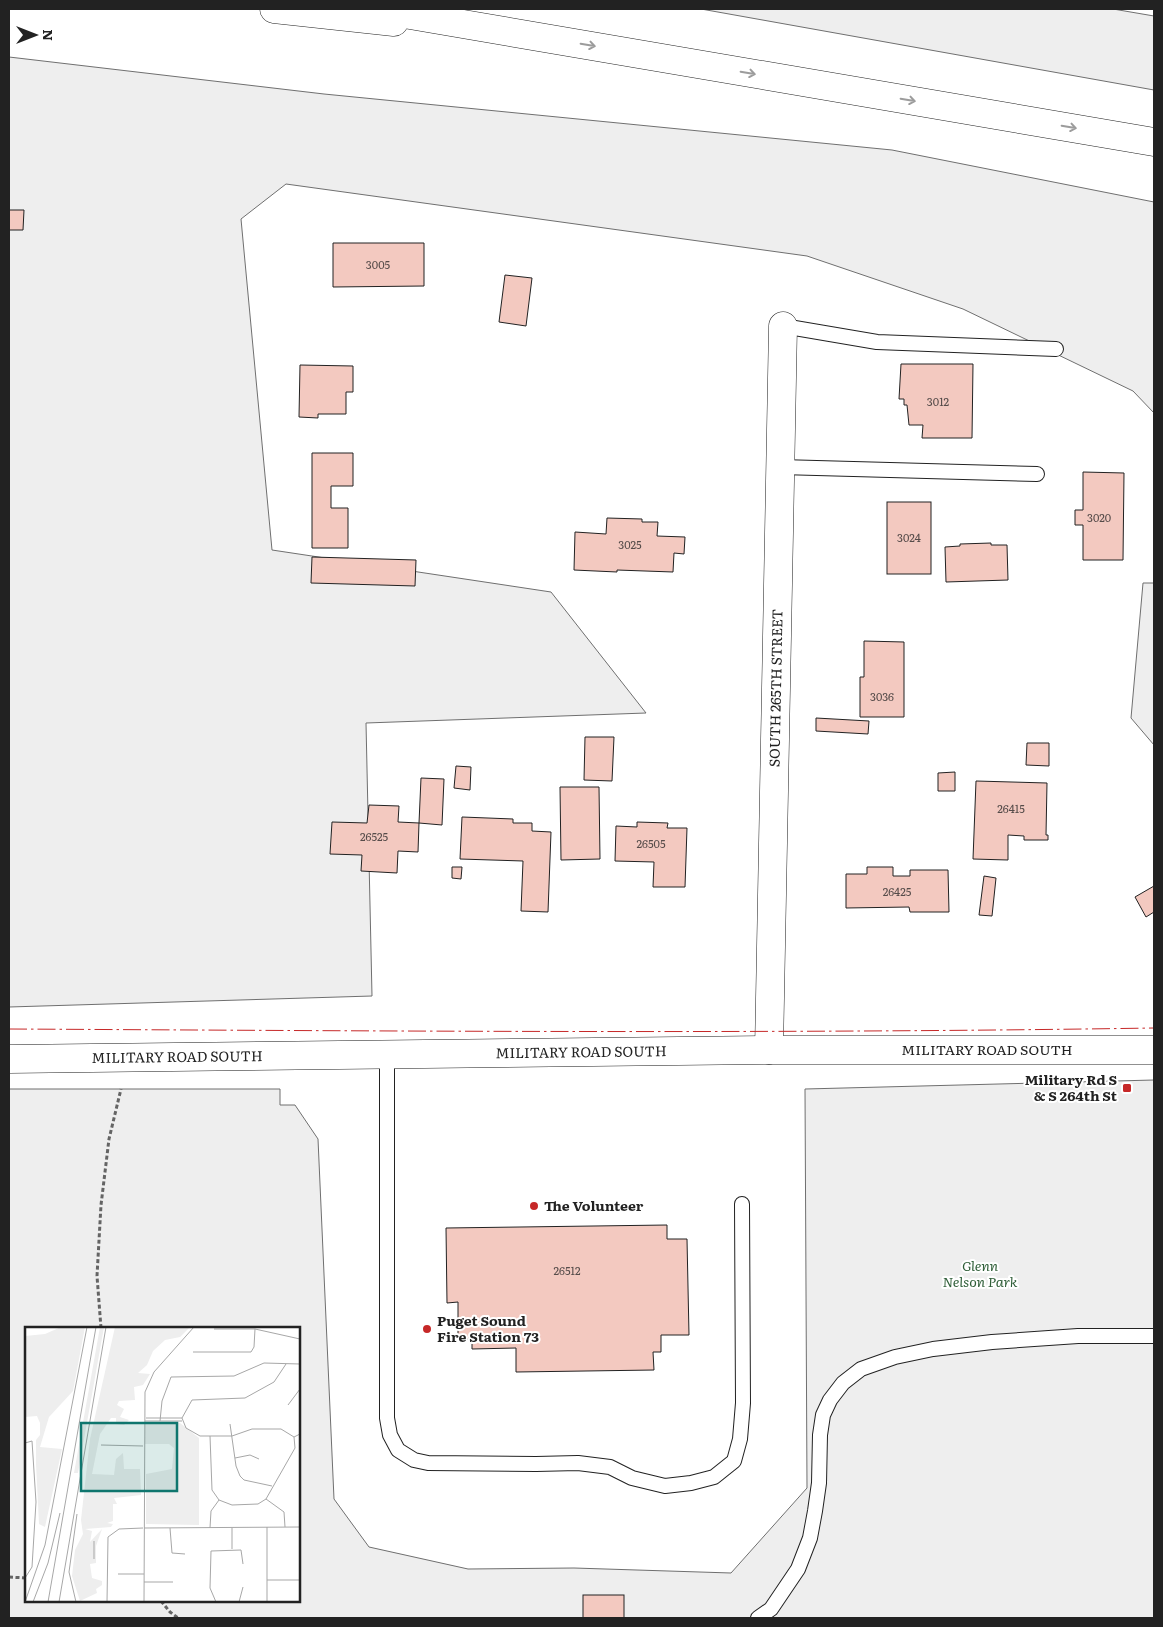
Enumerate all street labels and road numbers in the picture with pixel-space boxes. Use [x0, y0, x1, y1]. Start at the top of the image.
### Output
street label: SOUTH 265TH STREET [763, 609, 787, 767]
street label: MILITARY ROAD SOUTH [901, 1039, 1073, 1059]
street label: MILITARY ROAD SOUTH [495, 1040, 667, 1062]
street label: MILITARY ROAD SOUTH [91, 1045, 263, 1067]

